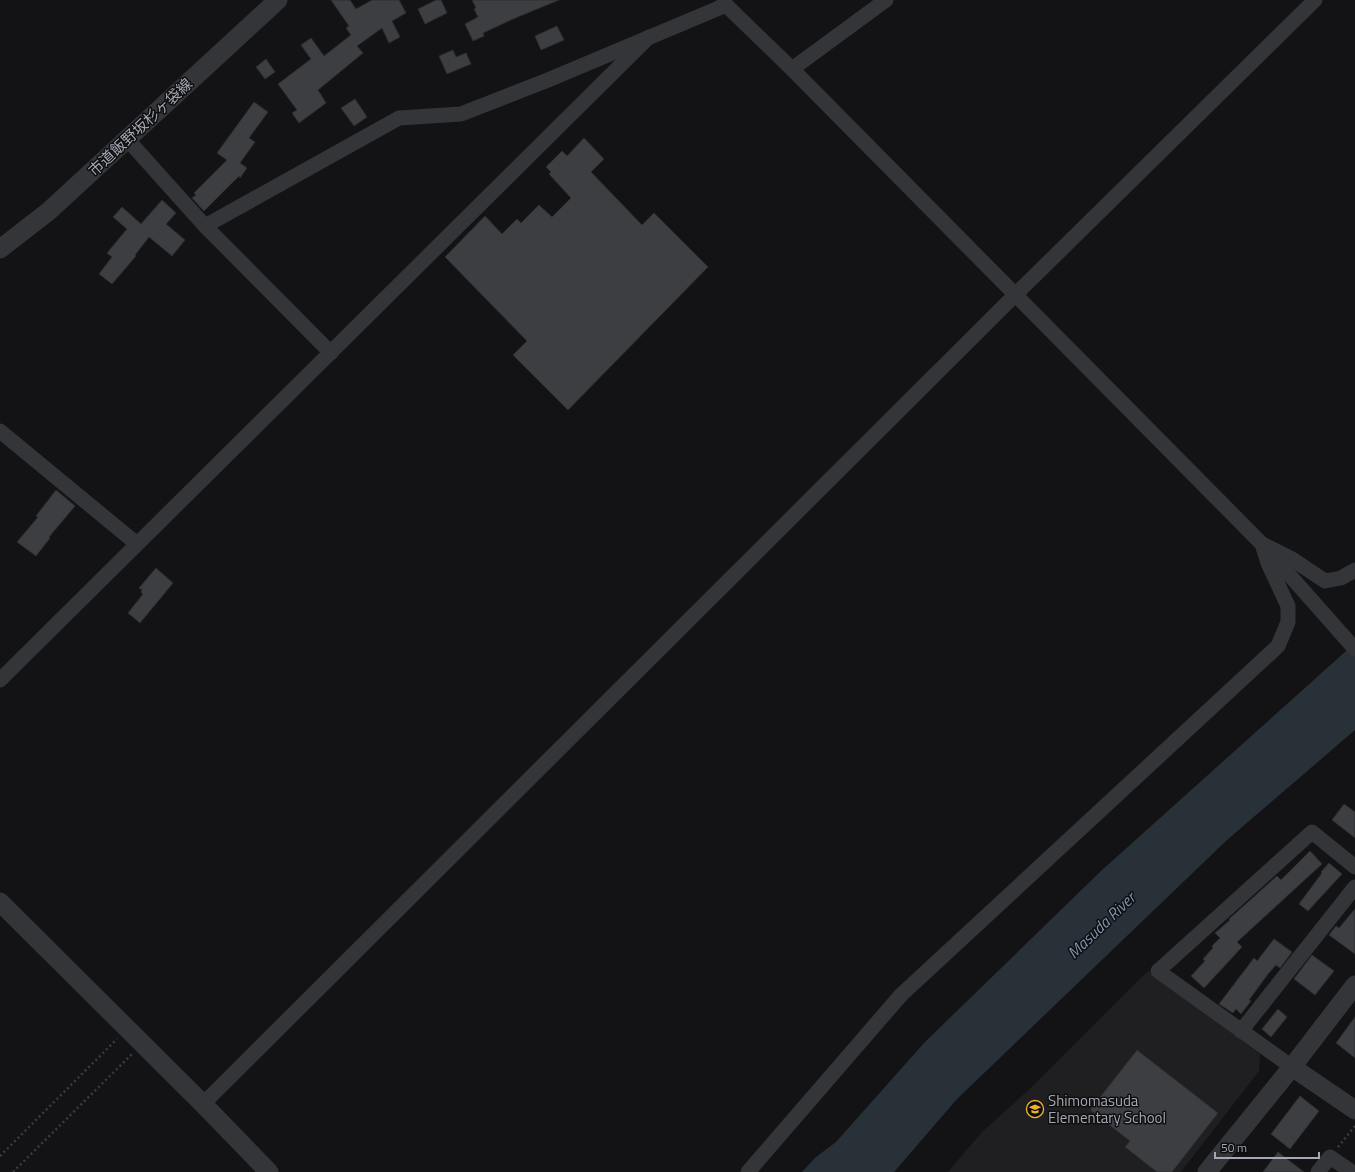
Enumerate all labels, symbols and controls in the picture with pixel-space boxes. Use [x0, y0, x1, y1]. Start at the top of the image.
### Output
street label: 市道飯野坂杉ヶ袋線 [83, 73, 197, 181]
water label: Masuda River [1062, 885, 1142, 964]
place label: Shimomasuda Elementary School [1048, 1089, 1166, 1129]
school or university icon: Shimomasuda Elementary School [1025, 1099, 1045, 1119]
scale bar [1215, 1134, 1319, 1160]
text: 50 m [1221, 1138, 1247, 1157]

